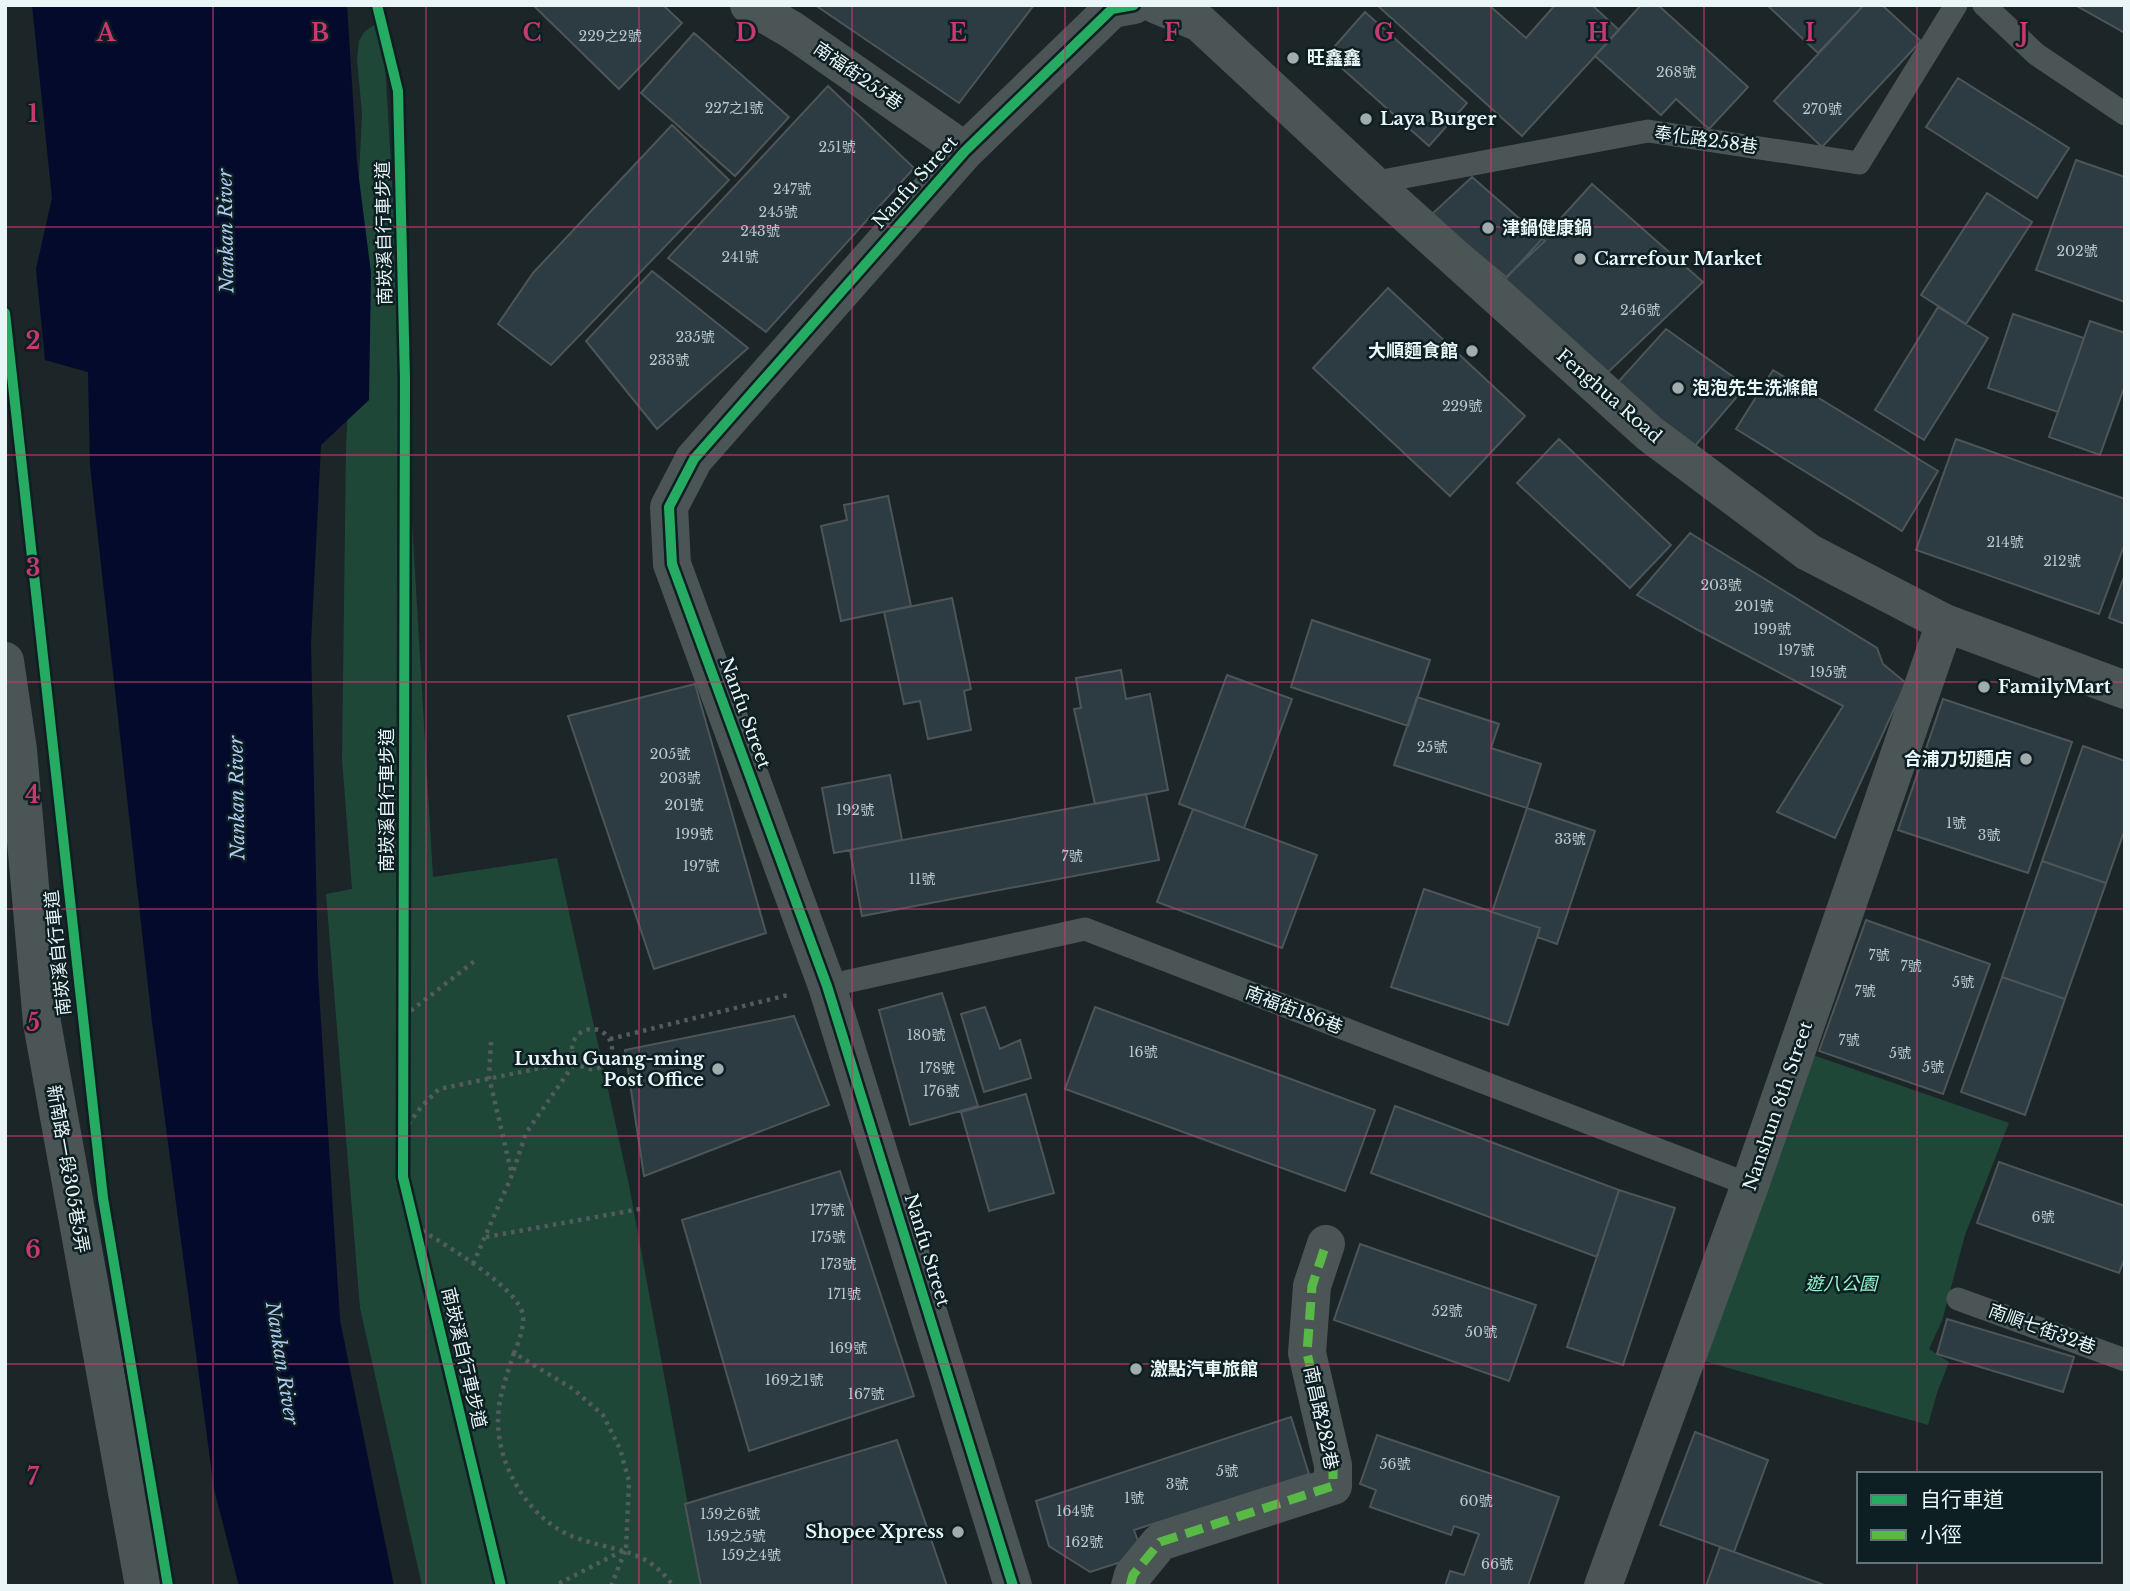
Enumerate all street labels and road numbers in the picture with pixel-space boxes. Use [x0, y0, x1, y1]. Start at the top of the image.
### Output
street label: 南福街255巷 [809, 37, 907, 115]
street label: 奉化路258巷 [1653, 122, 1759, 158]
street label: Nanfu Street [868, 131, 962, 233]
street label: 南崁溪自行車步道 [372, 161, 396, 305]
street label: Fenghua Road [1552, 344, 1666, 448]
street label: Nanfu Street [715, 654, 775, 772]
street label: 南崁溪自行車步道 [376, 728, 398, 872]
street label: 南崁溪自行車道 [40, 889, 76, 1017]
street label: 南福街186巷 [1242, 981, 1346, 1039]
street label: Nanshun 8th Street [1739, 1018, 1817, 1194]
street label: 新南路一段305巷5弄 [42, 1083, 94, 1255]
street label: Nanfu Street [899, 1191, 955, 1309]
street label: 南崁溪自行車步道 [437, 1285, 491, 1431]
street label: 南順七街32巷 [1986, 1299, 2098, 1359]
street label: 南昌路282巷 [1299, 1364, 1343, 1472]

